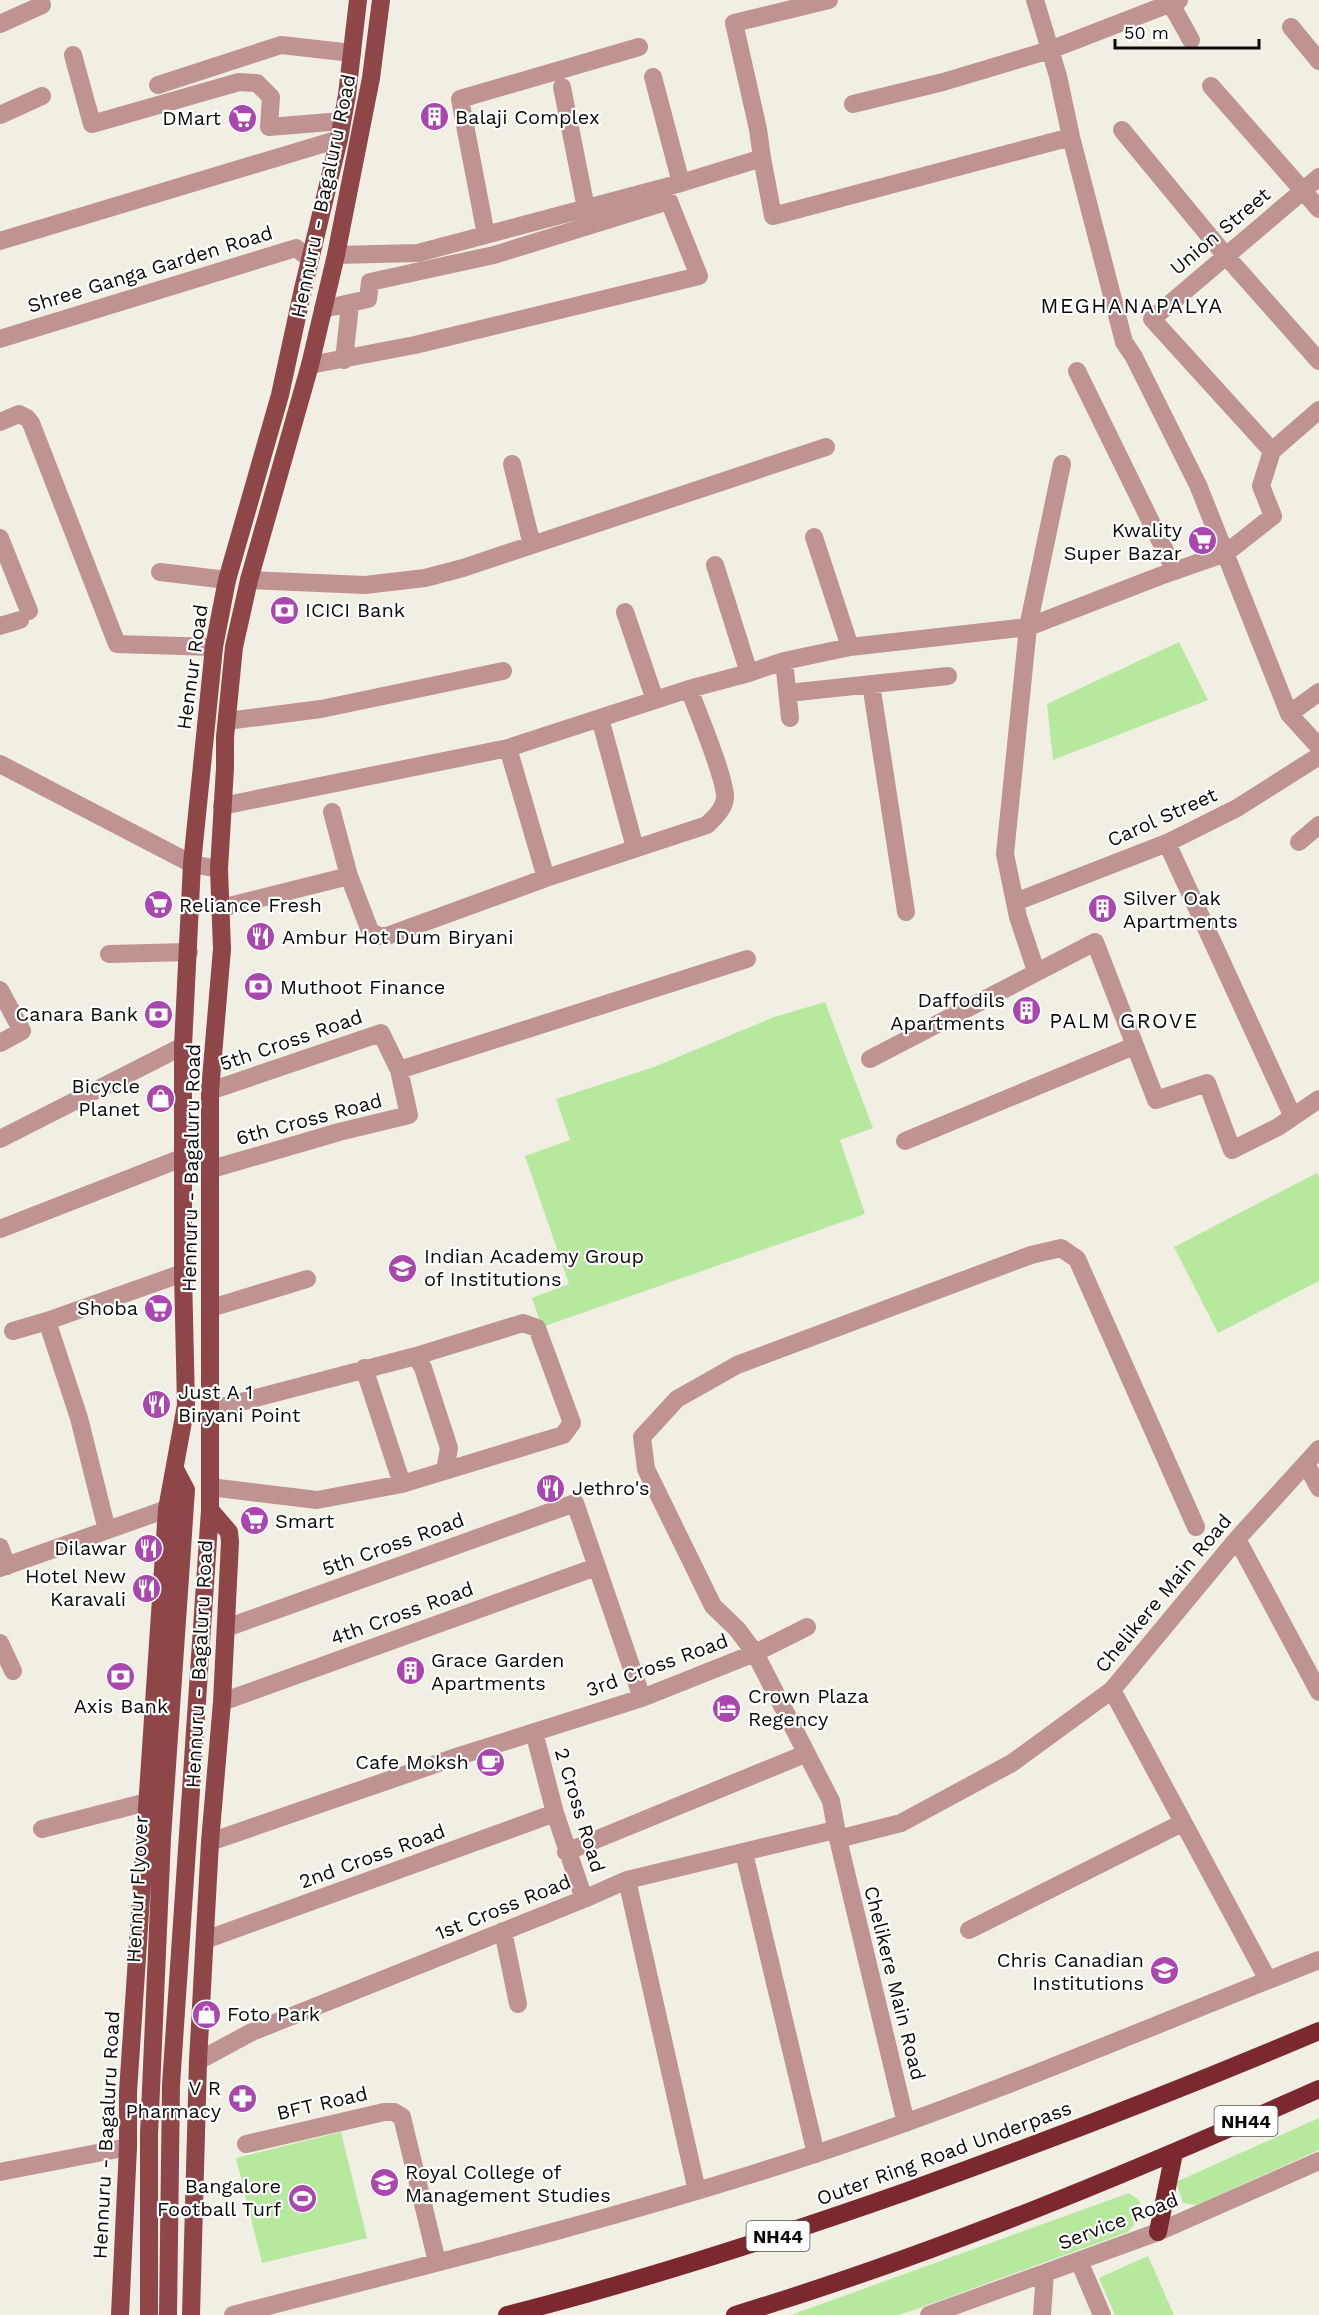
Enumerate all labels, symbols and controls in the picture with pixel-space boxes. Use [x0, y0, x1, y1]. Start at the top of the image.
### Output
scale bar [1115, 12, 1259, 50]
text: 50 m [1124, 22, 1169, 43]
street label: Hennuru - Bagaluru Road [285, 72, 361, 320]
building icon: Balaji Complex [418, 101, 450, 133]
supermarket icon: DMart [226, 102, 258, 134]
place label: Balaji Complex [455, 105, 600, 129]
place label: DMart [162, 106, 222, 130]
street label: Union Street [1165, 182, 1275, 280]
street label: Shree Ganga Garden Road [24, 220, 276, 318]
district label: MEGHANAPALYA [1040, 293, 1224, 318]
place label: Kwality Super Bazar [1064, 518, 1183, 565]
supermarket icon: Kwality Super Bazar [1187, 525, 1219, 557]
bank icon: ICICI Bank [268, 594, 300, 626]
place label: ICICI Bank [305, 598, 405, 622]
street label: Hennur Road [171, 603, 213, 731]
street label: Carol Street [1104, 782, 1221, 852]
place label: Silver Oak Apartments [1123, 886, 1238, 933]
supermarket icon: Reliance Fresh [142, 889, 174, 921]
place label: Reliance Fresh [179, 893, 322, 917]
building icon: Silver Oak Apartments [1086, 893, 1118, 925]
restaurant icon: Ambur Hot Dum Biryani [245, 921, 277, 953]
place label: Ambur Hot Dum Biryani [282, 925, 513, 949]
bank icon: Muthoot Finance [243, 971, 275, 1003]
place label: Muthoot Finance [280, 975, 445, 999]
place label: Daffodils Apartments [890, 988, 1005, 1035]
building icon: Daffodils Apartments [1010, 995, 1042, 1027]
bank icon: Canara Bank [143, 998, 175, 1030]
place label: Canara Bank [16, 1002, 138, 1026]
street label: 5th Cross Road [216, 1004, 366, 1076]
district label: PALM GROVE [1049, 1008, 1199, 1033]
street label: Hennuru - Bagaluru Road [177, 1044, 205, 1292]
place label: Bicycle Planet [72, 1074, 141, 1121]
shop icon: Bicycle Planet [145, 1082, 177, 1114]
street label: 6th Cross Road [233, 1088, 385, 1150]
place label: Indian Academy Group of Institutions [424, 1244, 644, 1291]
school or university icon: Indian Academy Group of Institutions [387, 1252, 419, 1284]
supermarket icon: Shoba [143, 1292, 175, 1324]
place label: Shoba [77, 1296, 138, 1320]
place label: Just A 1 Biryani Point [178, 1380, 301, 1427]
restaurant icon: Just A 1 Biryani Point [141, 1388, 173, 1420]
restaurant icon: Jethro's [535, 1472, 567, 1504]
place label: Jethro's [572, 1476, 650, 1500]
supermarket icon: Smart [238, 1505, 270, 1537]
street label: 5th Cross Road [319, 1507, 467, 1581]
place label: Smart [275, 1509, 335, 1533]
street label: Chelikere Main Road [1090, 1509, 1236, 1677]
restaurant icon: Dilawar [132, 1532, 164, 1564]
place label: Dilawar [54, 1536, 127, 1560]
street label: Hennuru - Bagaluru Road [181, 1539, 217, 1789]
place label: Hotel New Karavali [25, 1564, 126, 1611]
restaurant icon: Hotel New Karavali [131, 1572, 163, 1604]
street label: 4th Cross Road [327, 1576, 477, 1650]
street label: 3rd Cross Road [583, 1628, 731, 1702]
place label: Grace Garden Apartments [431, 1648, 564, 1695]
building icon: Grace Garden Apartments [394, 1655, 426, 1687]
bank icon: Axis Bank [105, 1660, 137, 1692]
place label: Crown Plaza Regency [748, 1684, 869, 1731]
hotel icon: Crown Plaza Regency [711, 1692, 743, 1724]
place label: Axis Bank [74, 1694, 168, 1718]
street label: 2 Cross Road [550, 1745, 610, 1875]
cafe icon: Cafe Moksh [474, 1746, 506, 1778]
place label: Cafe Moksh [355, 1750, 469, 1774]
street label: Hennur Flyover [121, 1815, 153, 1963]
street label: 2nd Cross Road [296, 1818, 448, 1894]
street label: 1st Cross Road [432, 1869, 574, 1945]
street label: Chelikere Main Road [859, 1883, 931, 2083]
place label: Chris Canadian Institutions [997, 1948, 1144, 1995]
school or university icon: Chris Canadian Institutions [1149, 1955, 1181, 1987]
shop icon: Foto Park [190, 1998, 222, 2030]
place label: Foto Park [227, 2002, 320, 2026]
street label: Hennuru - Bagaluru Road [88, 2010, 124, 2260]
place label: V R Pharmacy [125, 2076, 222, 2123]
street label: BFT Road [274, 2081, 370, 2125]
pharmacy icon: V R Pharmacy [226, 2083, 258, 2115]
street label: Outer Ring Road Underpass [813, 2096, 1075, 2210]
road number: NH44 [1214, 2106, 1278, 2136]
place label: Royal College of Management Studies [405, 2160, 611, 2207]
school or university icon: Royal College of Management Studies [368, 2167, 400, 2199]
place label: Bangalore Football Turf [157, 2174, 281, 2221]
sports icon: Bangalore Football Turf [286, 2182, 318, 2214]
street label: Service Road [1055, 2187, 1181, 2255]
road number: NH44 [746, 2221, 810, 2251]

